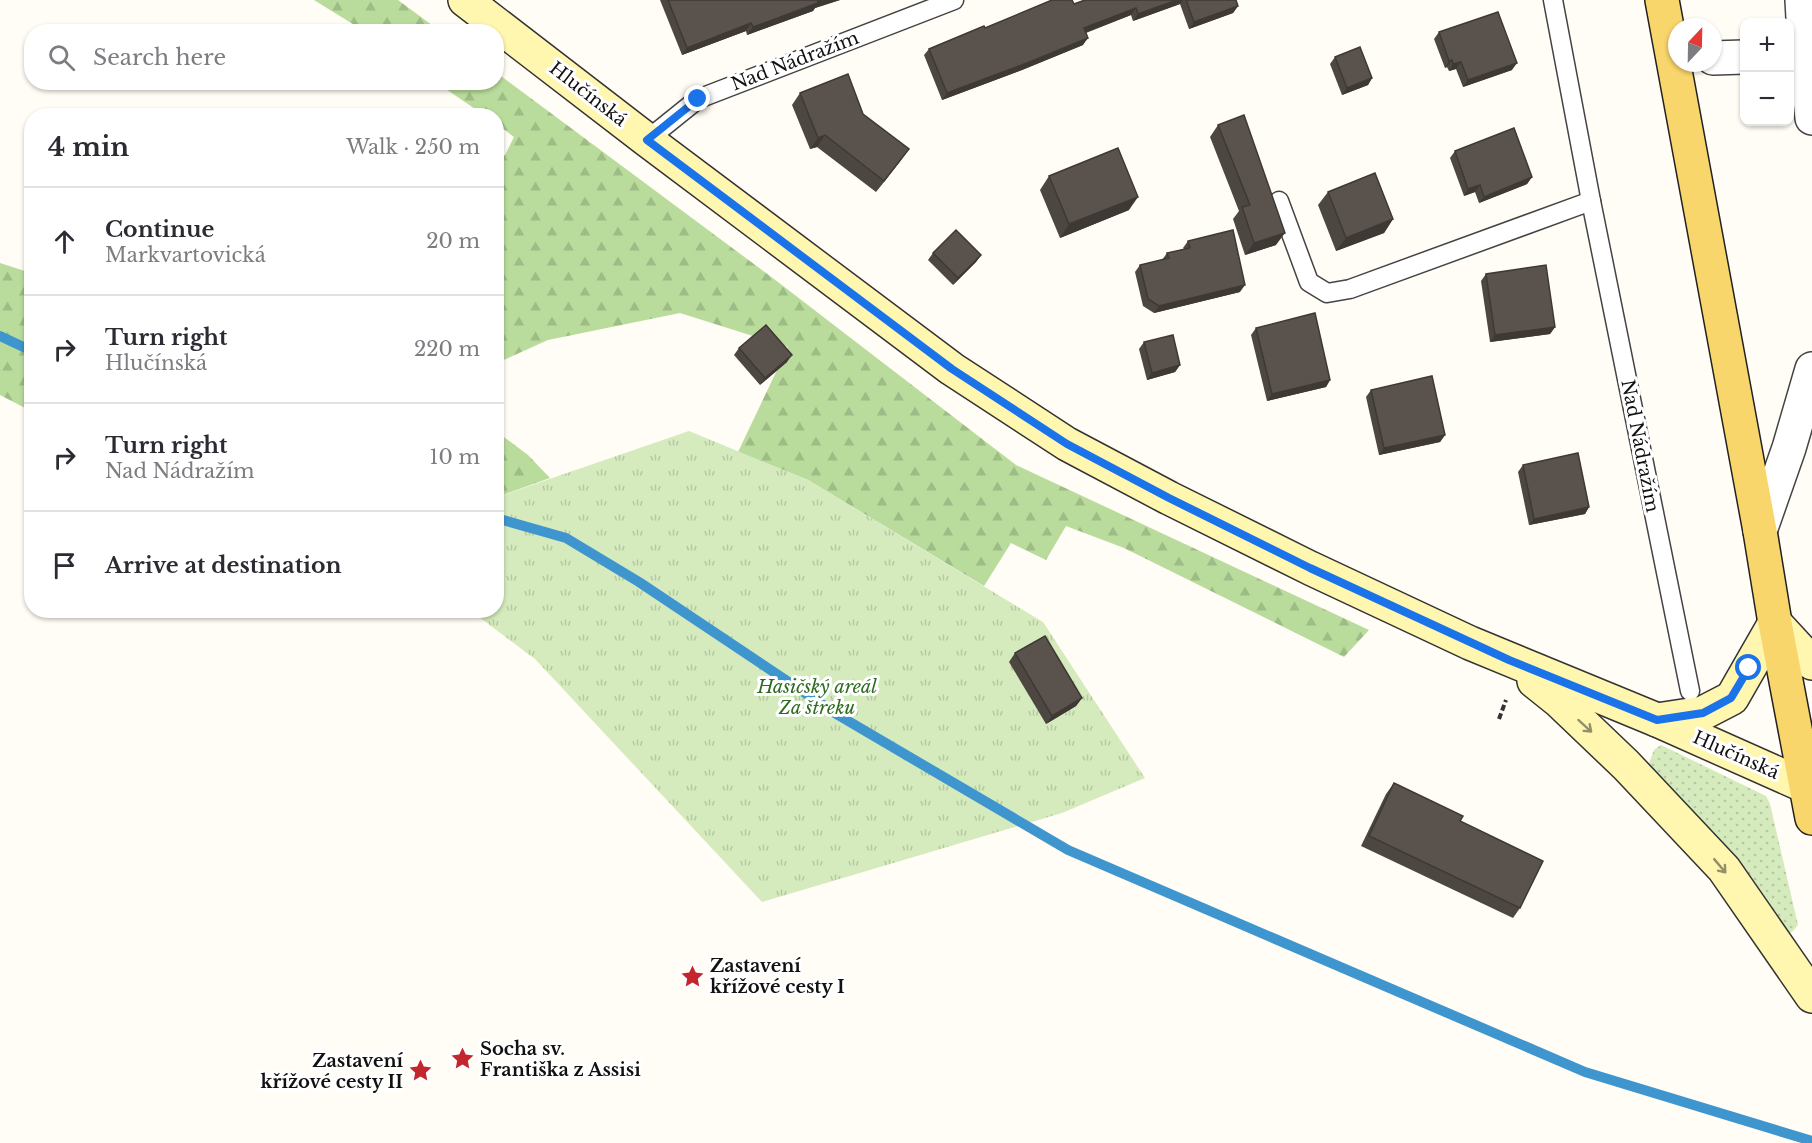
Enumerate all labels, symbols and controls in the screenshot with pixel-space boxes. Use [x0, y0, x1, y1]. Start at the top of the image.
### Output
north arrow [1668, 18, 1722, 72]
map controls [1740, 18, 1794, 126]
button: + [1740, 18, 1794, 72]
search box [24, 24, 504, 90]
street label: Nad Nádražím [728, 27, 862, 95]
icon: search [45, 41, 78, 74]
text: Search here [93, 44, 226, 71]
street label: Hlučínská [545, 57, 631, 131]
button: − [1740, 72, 1794, 126]
route end [684, 85, 710, 111]
text: 4 min [48, 131, 129, 163]
text: Walk · 250 m [346, 135, 480, 159]
text: Continue [105, 216, 214, 243]
icon: ahead [48, 225, 81, 258]
text: 20 m [426, 229, 480, 253]
text: Markvartovická [105, 243, 266, 267]
text: Turn right [105, 324, 227, 351]
icon: right [48, 333, 81, 366]
text: 220 m [414, 337, 480, 361]
text: Hlučínská [105, 351, 207, 375]
street label: Nad Nádražím [1616, 378, 1664, 514]
text: Turn right [105, 432, 227, 459]
icon: right [48, 441, 81, 474]
text: 10 m [430, 445, 480, 469]
text: Nad Nádražím [105, 459, 255, 483]
icon: arrive [48, 549, 81, 582]
text: Arrive at destination [105, 552, 342, 579]
route start [1735, 654, 1761, 680]
park label: Hasičský areál Za štreku [756, 676, 877, 719]
one-way arrow [1578, 718, 1593, 733]
street label: Hlučínská [1690, 726, 1783, 784]
one-way arrow [1714, 858, 1727, 874]
place label: Zastavení křížové cesty I [710, 955, 845, 998]
place icon: Zastavení křížové cesty I [679, 963, 705, 989]
place label: Socha sv. Františka z Assisi [480, 1038, 641, 1081]
place icon: Socha sv. Františka z Assisi [449, 1046, 475, 1072]
place label: Zastavení křížové cesty II [260, 1050, 403, 1093]
place icon: Zastavení křížové cesty II [408, 1058, 434, 1084]

